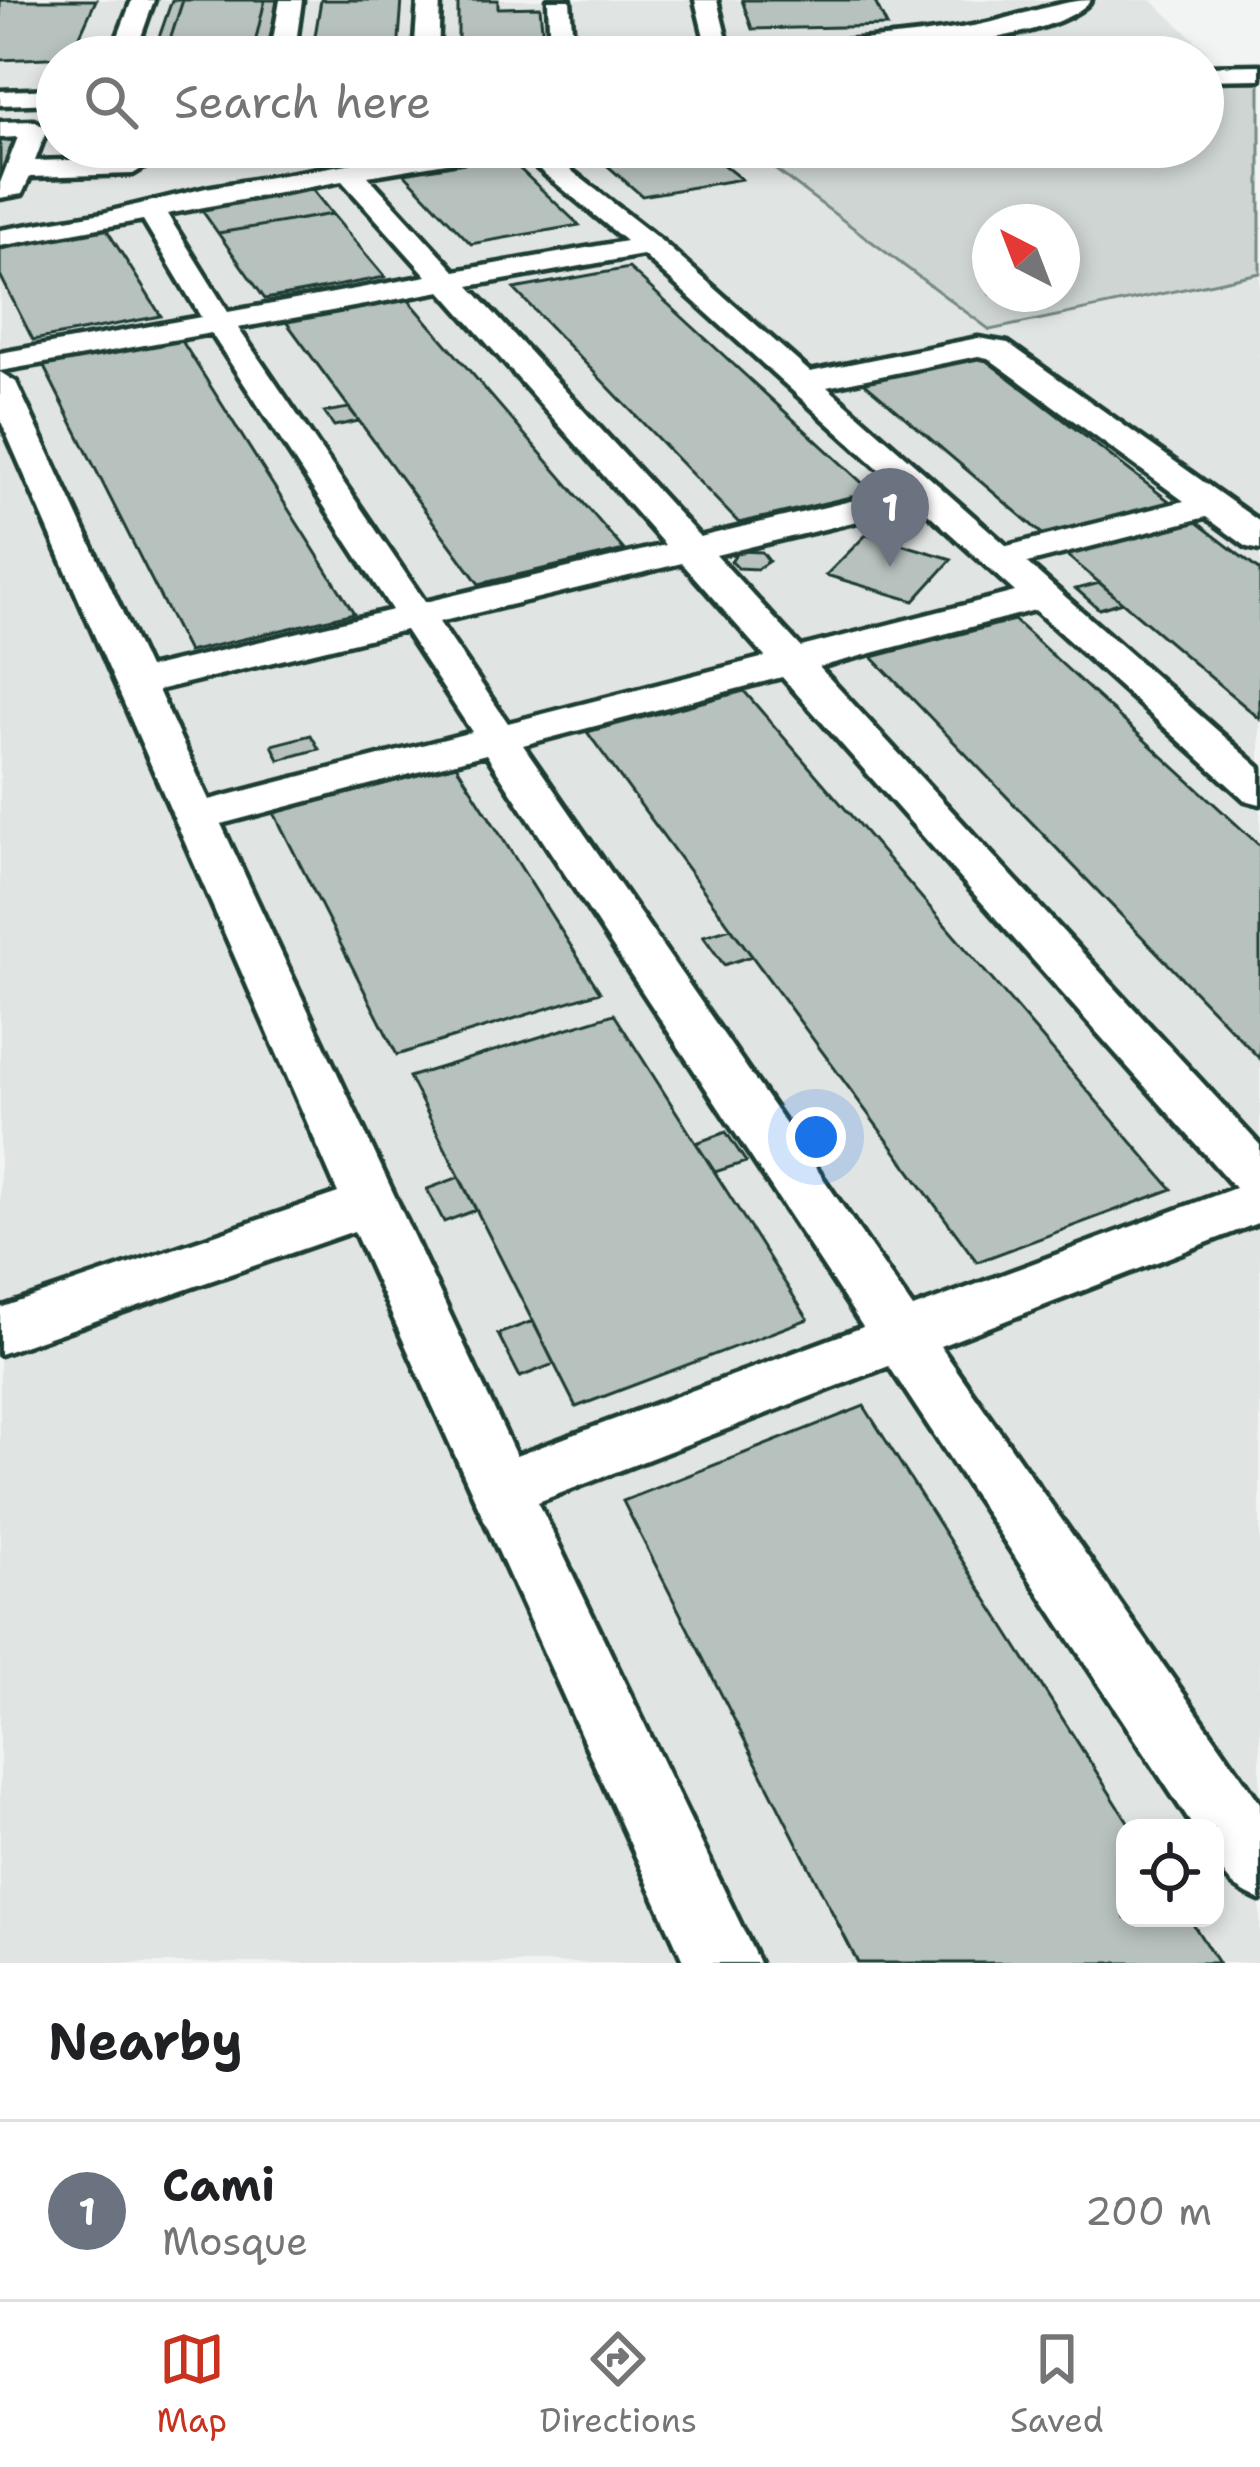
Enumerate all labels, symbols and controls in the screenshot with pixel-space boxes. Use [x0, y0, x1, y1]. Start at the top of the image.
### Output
search box [36, 36, 1224, 168]
icon: search [78, 69, 144, 135]
text: Search here [174, 72, 431, 132]
north arrow [972, 204, 1080, 312]
pin: 1 [851, 468, 929, 567]
your location [786, 1107, 846, 1167]
map controls [1116, 1819, 1224, 1927]
button: locate [1116, 1819, 1224, 1927]
text: Nearby [48, 2007, 243, 2075]
text: Cami [162, 2155, 275, 2215]
text: 1 [78, 2185, 96, 2237]
text: 200 m [1085, 2185, 1212, 2237]
text: Mosque [162, 2215, 308, 2267]
tab: Map [156, 2326, 227, 2443]
tab: Directions [540, 2326, 697, 2443]
tab: Saved [1010, 2326, 1104, 2443]

